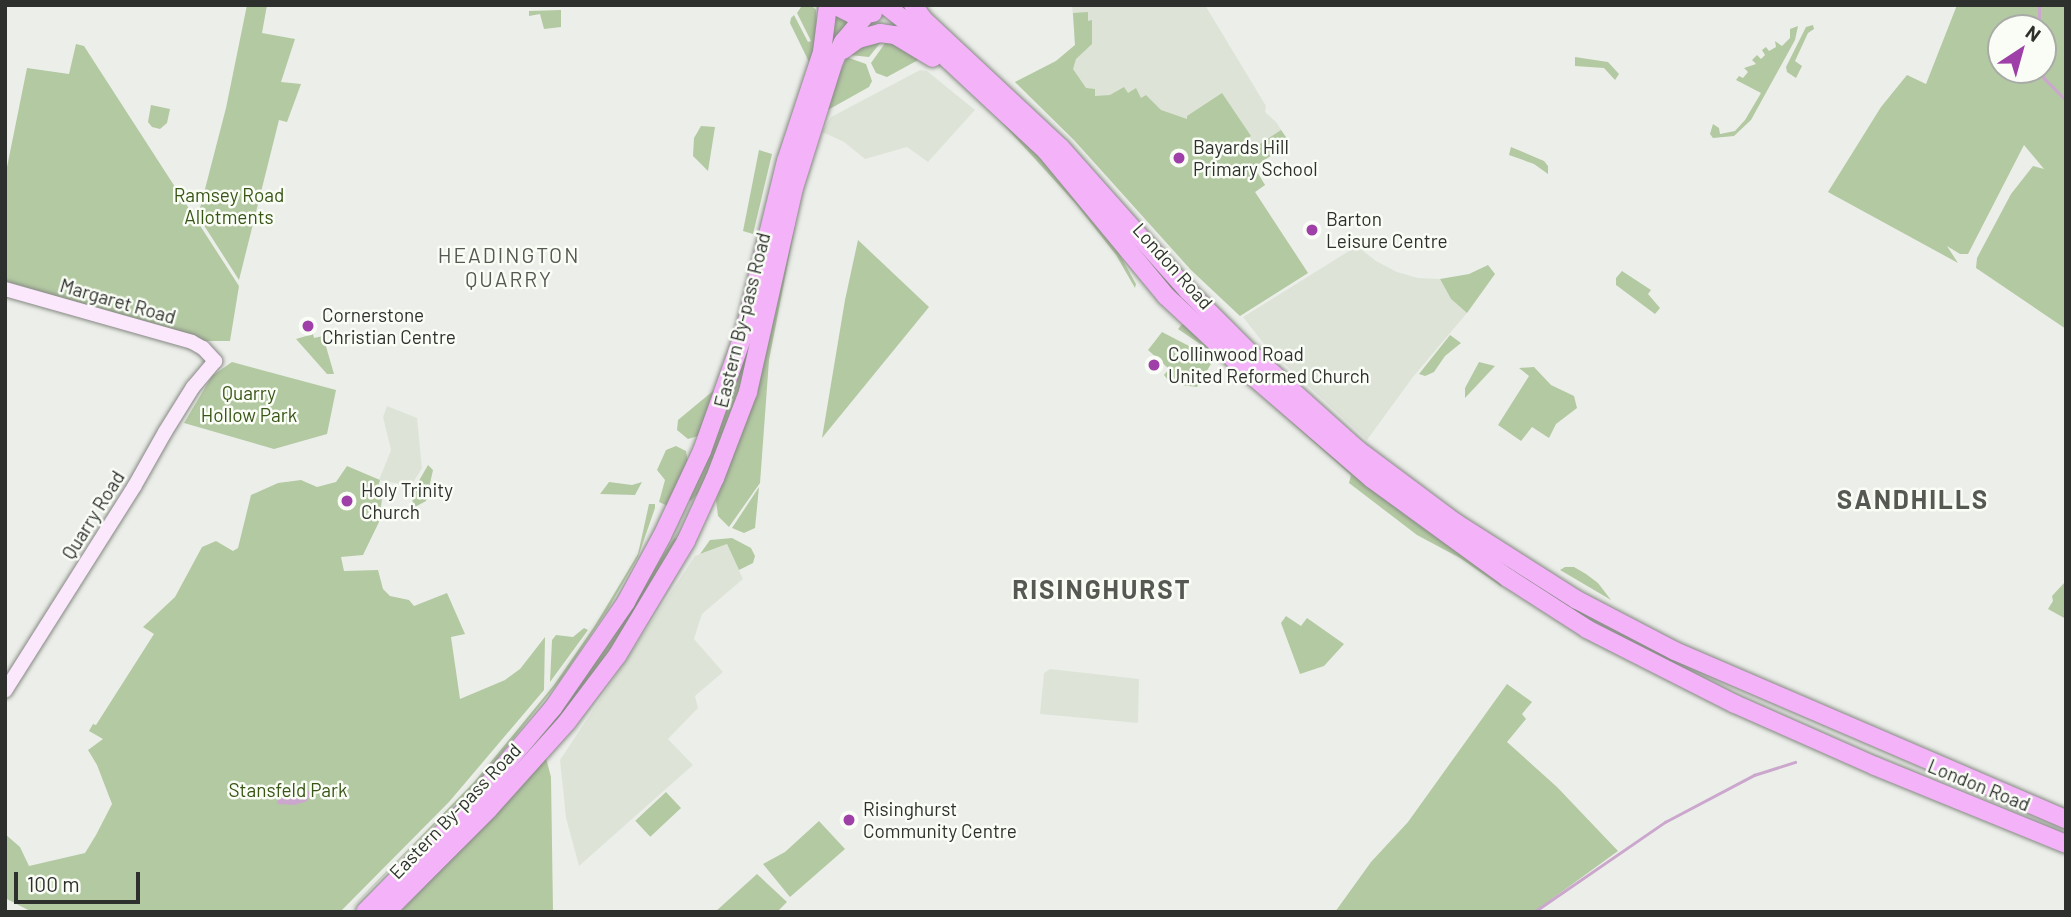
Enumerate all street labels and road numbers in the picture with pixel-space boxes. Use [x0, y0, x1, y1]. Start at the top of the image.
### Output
street label: London Road [1128, 218, 1218, 314]
street label: Eastern By-pass Road [709, 230, 775, 410]
street label: Margaret Road [57, 274, 179, 328]
street label: Quarry Road [57, 467, 129, 563]
street label: Eastern By-pass Road [384, 738, 526, 884]
street label: London Road [1925, 754, 2033, 816]

